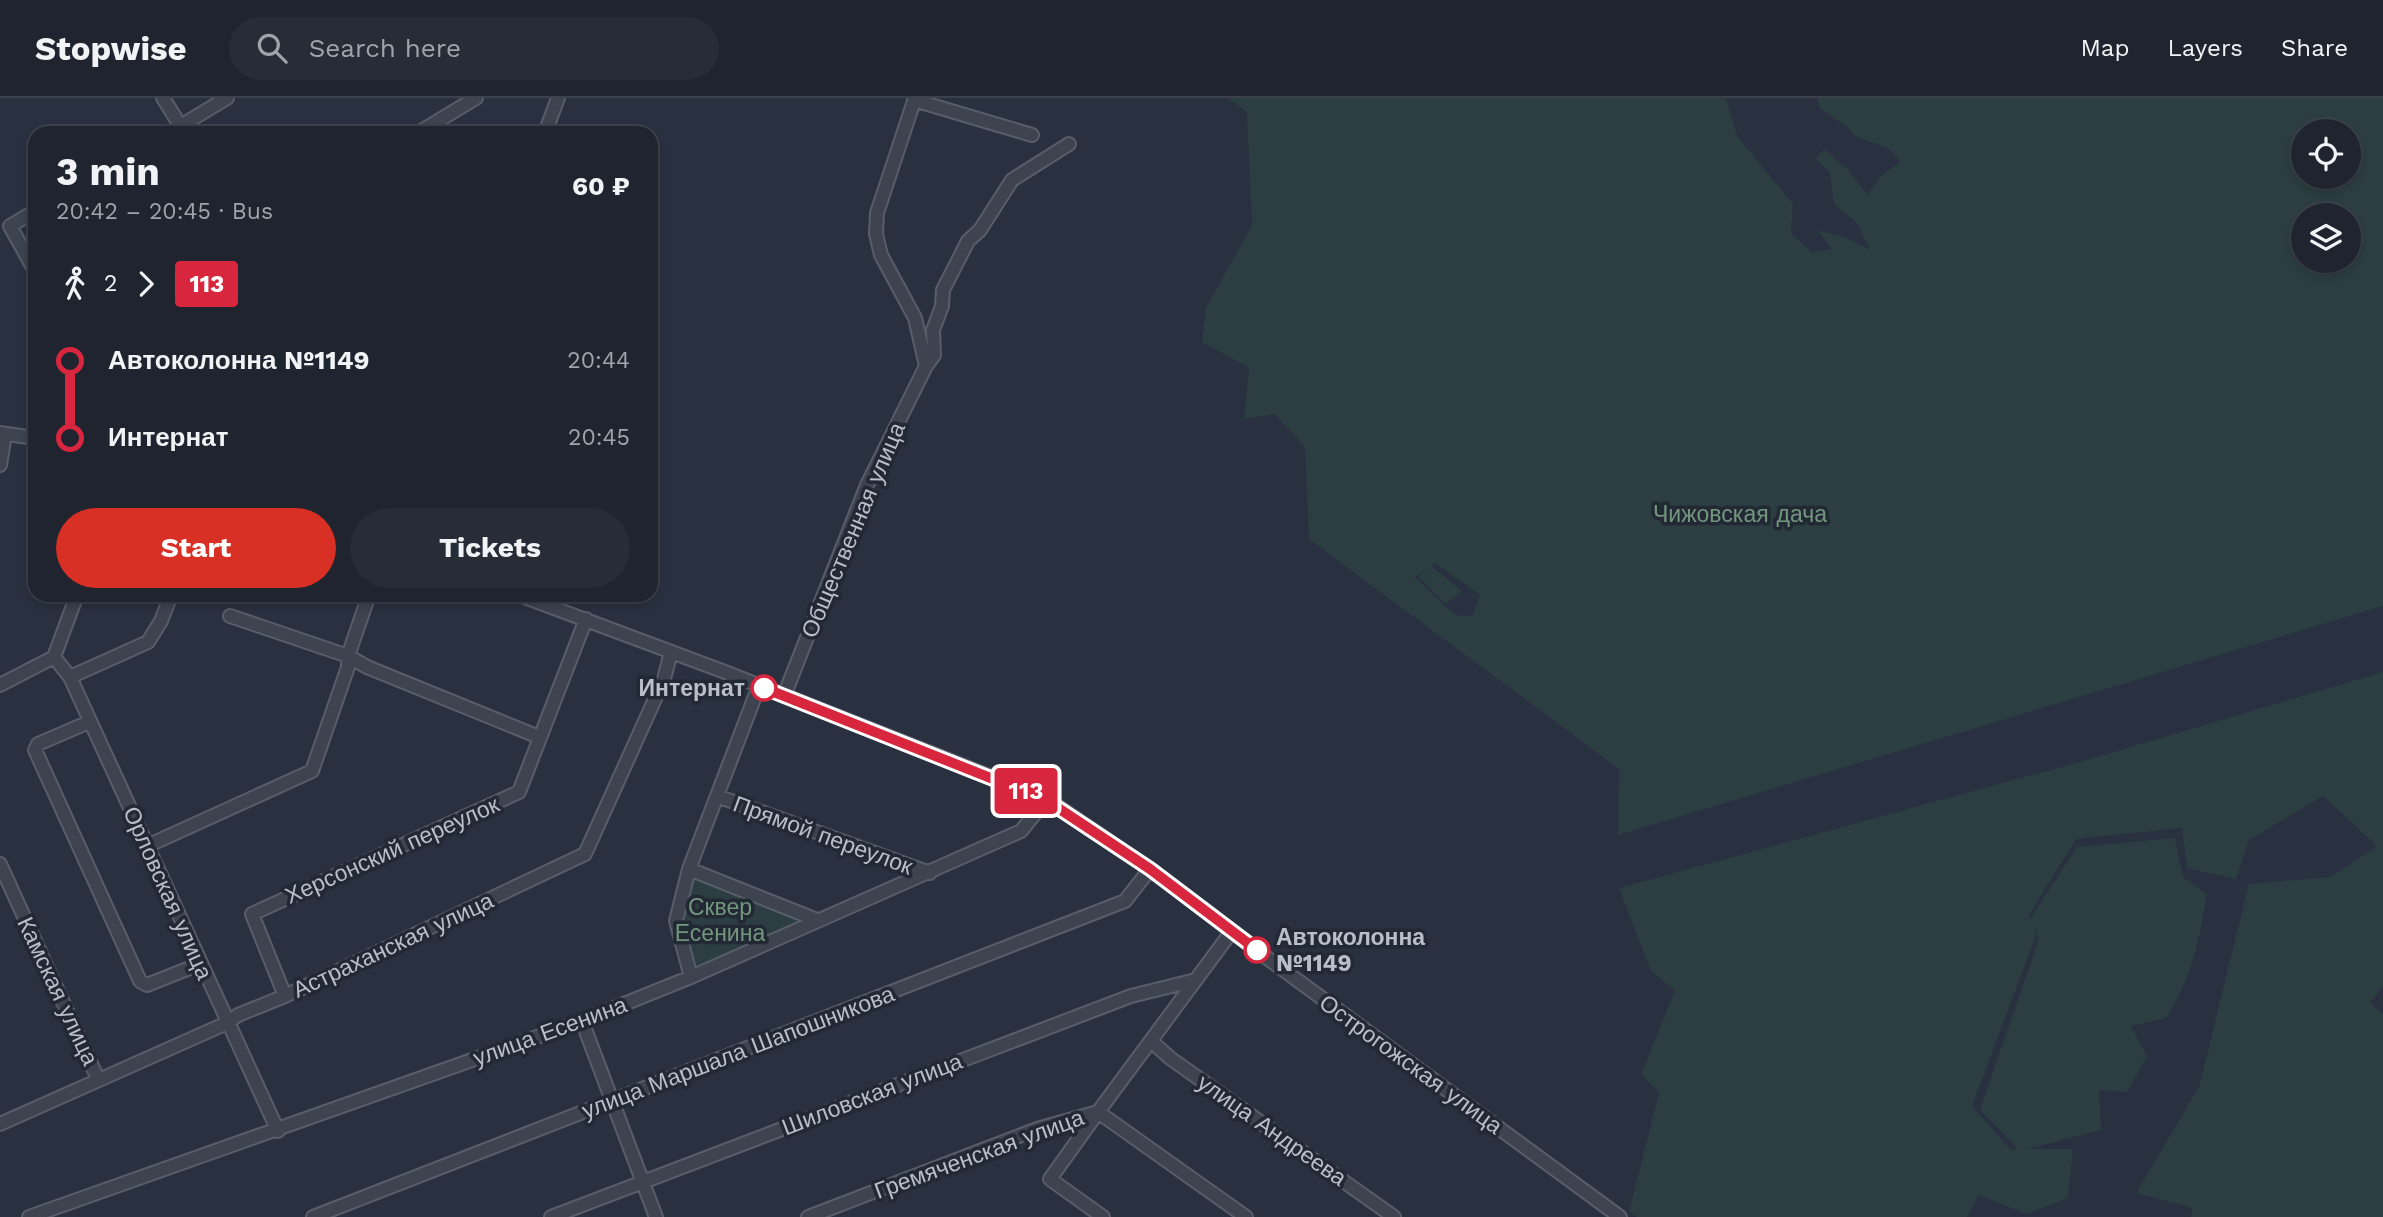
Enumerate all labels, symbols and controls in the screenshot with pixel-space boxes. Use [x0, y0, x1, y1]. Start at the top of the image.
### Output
search box [229, 17, 719, 80]
text: Stopwise [35, 29, 187, 68]
icon: search [253, 29, 291, 67]
text: Search here [309, 33, 461, 63]
text: Map [2081, 34, 2129, 62]
text: Layers [2167, 34, 2243, 62]
text: Share [2281, 34, 2348, 62]
map controls [2291, 119, 2361, 273]
button: locate [2291, 119, 2361, 189]
text: 3 min [56, 150, 160, 194]
text: 60 ₽ [572, 171, 630, 201]
text: 20:42 – 20:45 · Bus [56, 198, 273, 225]
button: layers [2291, 203, 2361, 273]
icon: walk [56, 265, 94, 303]
icon: forward [127, 265, 165, 303]
text: 2 [104, 270, 117, 297]
text: 113 [189, 270, 224, 298]
text: Автоколонна №1149 [108, 345, 369, 375]
text: 20:44 [567, 347, 630, 374]
street label: Общественная улица [796, 418, 911, 642]
text: Интернат [108, 422, 228, 452]
text: 20:45 [568, 424, 630, 451]
park label: Чижовская дача [1653, 501, 1827, 528]
button: Start [56, 508, 336, 588]
button: Tickets [350, 508, 630, 588]
place label: Интернат [639, 675, 745, 702]
marker: Интернат [751, 675, 777, 701]
line badge: 113 [986, 768, 1066, 814]
text: 113 [1009, 777, 1043, 805]
street label: Прямой переулок [729, 790, 917, 881]
street label: Херсонский переулок [281, 791, 504, 910]
street label: Орловская улица [117, 802, 218, 984]
street label: Астраханская улица [289, 887, 498, 1004]
park label: Сквер Есенина [675, 894, 765, 947]
street label: Камская улица [11, 913, 104, 1070]
place label: Автоколонна №1149 [1276, 924, 1425, 977]
marker: Автоколонна №1149 [1244, 937, 1270, 963]
street label: улица Маршала Шапошникова [578, 980, 898, 1125]
street label: Острогожская улица [1314, 989, 1508, 1140]
street label: улица Есенина [470, 991, 631, 1072]
street label: Шиловская улица [778, 1048, 966, 1141]
street label: улица Андреева [1192, 1069, 1352, 1192]
street label: Гремяченская улица [871, 1104, 1088, 1205]

